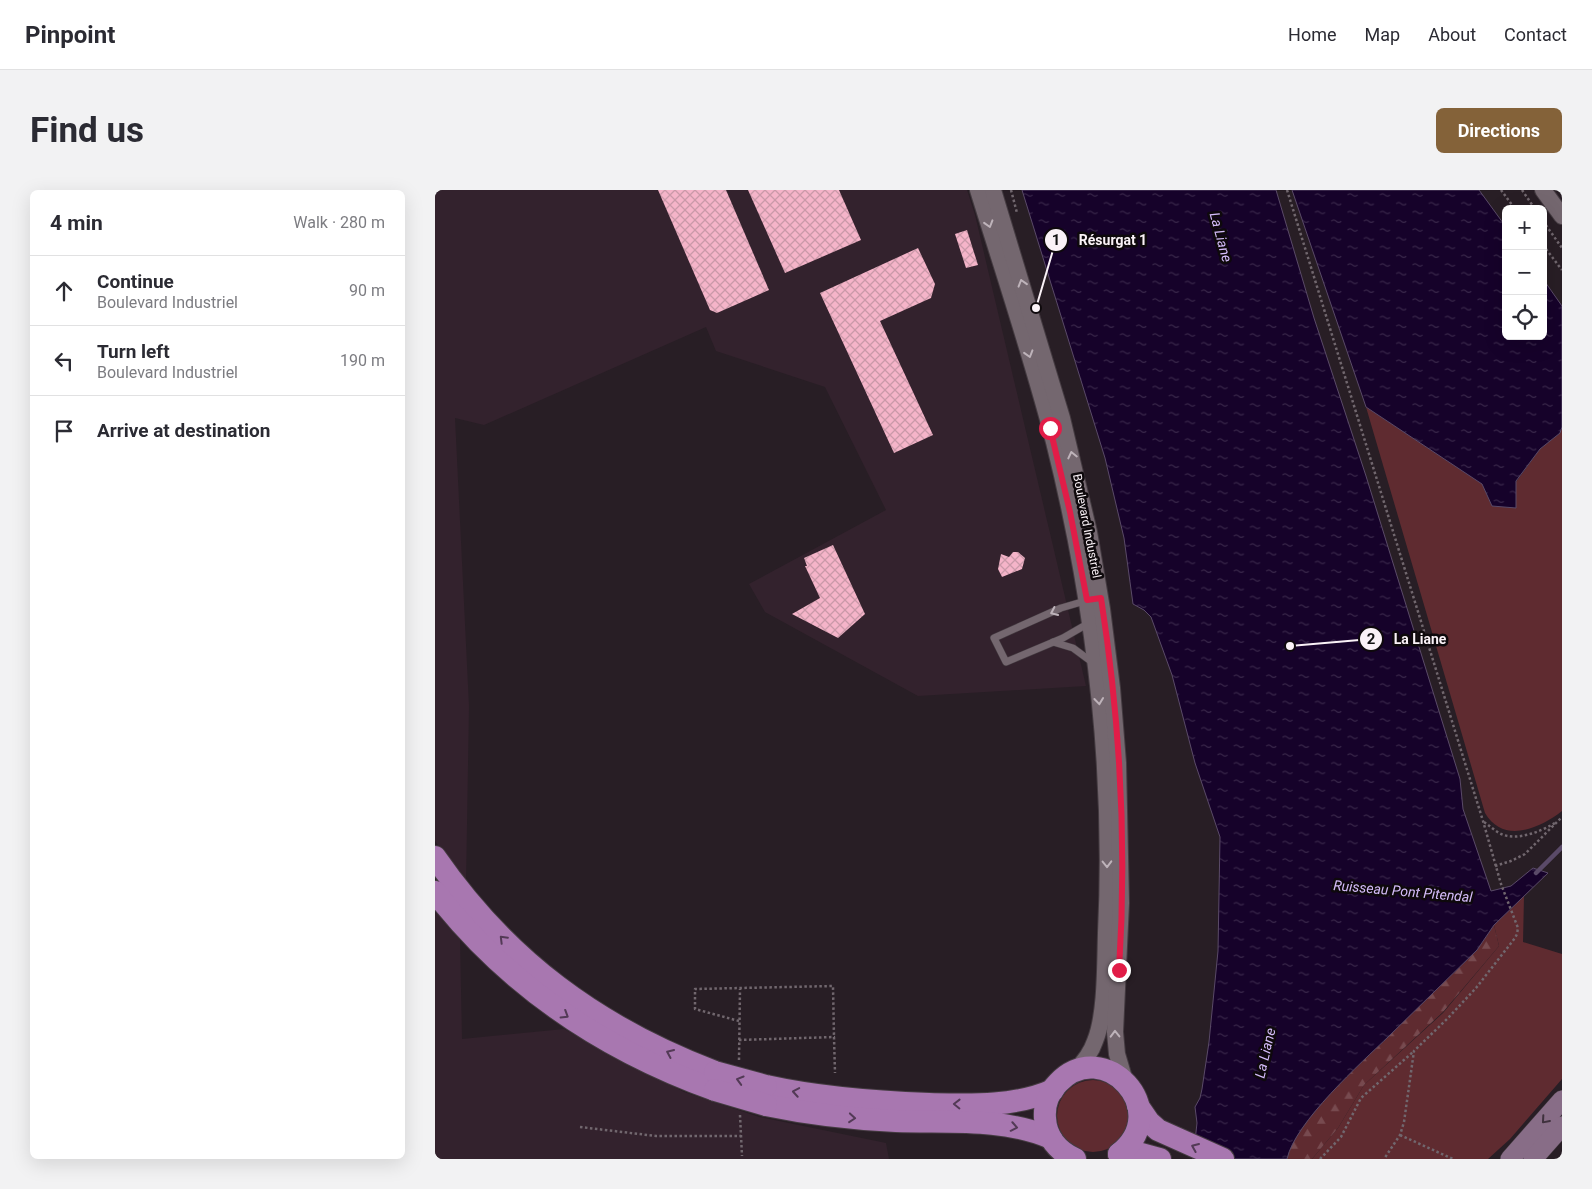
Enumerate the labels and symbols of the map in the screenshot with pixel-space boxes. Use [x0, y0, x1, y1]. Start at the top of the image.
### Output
water label: La Liane [1207, 210, 1235, 264]
one-way arrow [983, 219, 993, 227]
callout: Résurgat 1 [1043, 225, 1157, 254]
text: 1 [1052, 231, 1060, 249]
text: Résurgat 1 [1079, 232, 1147, 248]
one-way arrow [1017, 279, 1027, 287]
one-way arrow [1023, 349, 1033, 358]
route start [1039, 417, 1062, 440]
one-way arrow [1067, 451, 1078, 460]
street label: Boulevard Industriel [1070, 473, 1104, 579]
one-way arrow [1050, 605, 1059, 616]
callout: La Liane [1359, 624, 1457, 653]
text: 2 [1367, 630, 1376, 648]
text: La Liane [1394, 631, 1447, 647]
one-way arrow [1094, 698, 1105, 706]
one-way arrow [1102, 860, 1113, 868]
water label: Ruisseau Pont Pitendal [1333, 877, 1474, 905]
one-way arrow [499, 936, 508, 945]
route end [1108, 959, 1131, 982]
one-way arrow [559, 1009, 569, 1018]
water label: La Liane [1251, 1026, 1279, 1080]
one-way arrow [1110, 1030, 1120, 1038]
one-way arrow [666, 1049, 675, 1060]
one-way arrow [737, 1075, 745, 1085]
one-way arrow [791, 1088, 800, 1098]
one-way arrow [953, 1099, 961, 1109]
one-way arrow [848, 1112, 856, 1123]
one-way arrow [1542, 1114, 1551, 1123]
one-way arrow [1009, 1121, 1018, 1132]
one-way arrow [1191, 1143, 1200, 1154]

